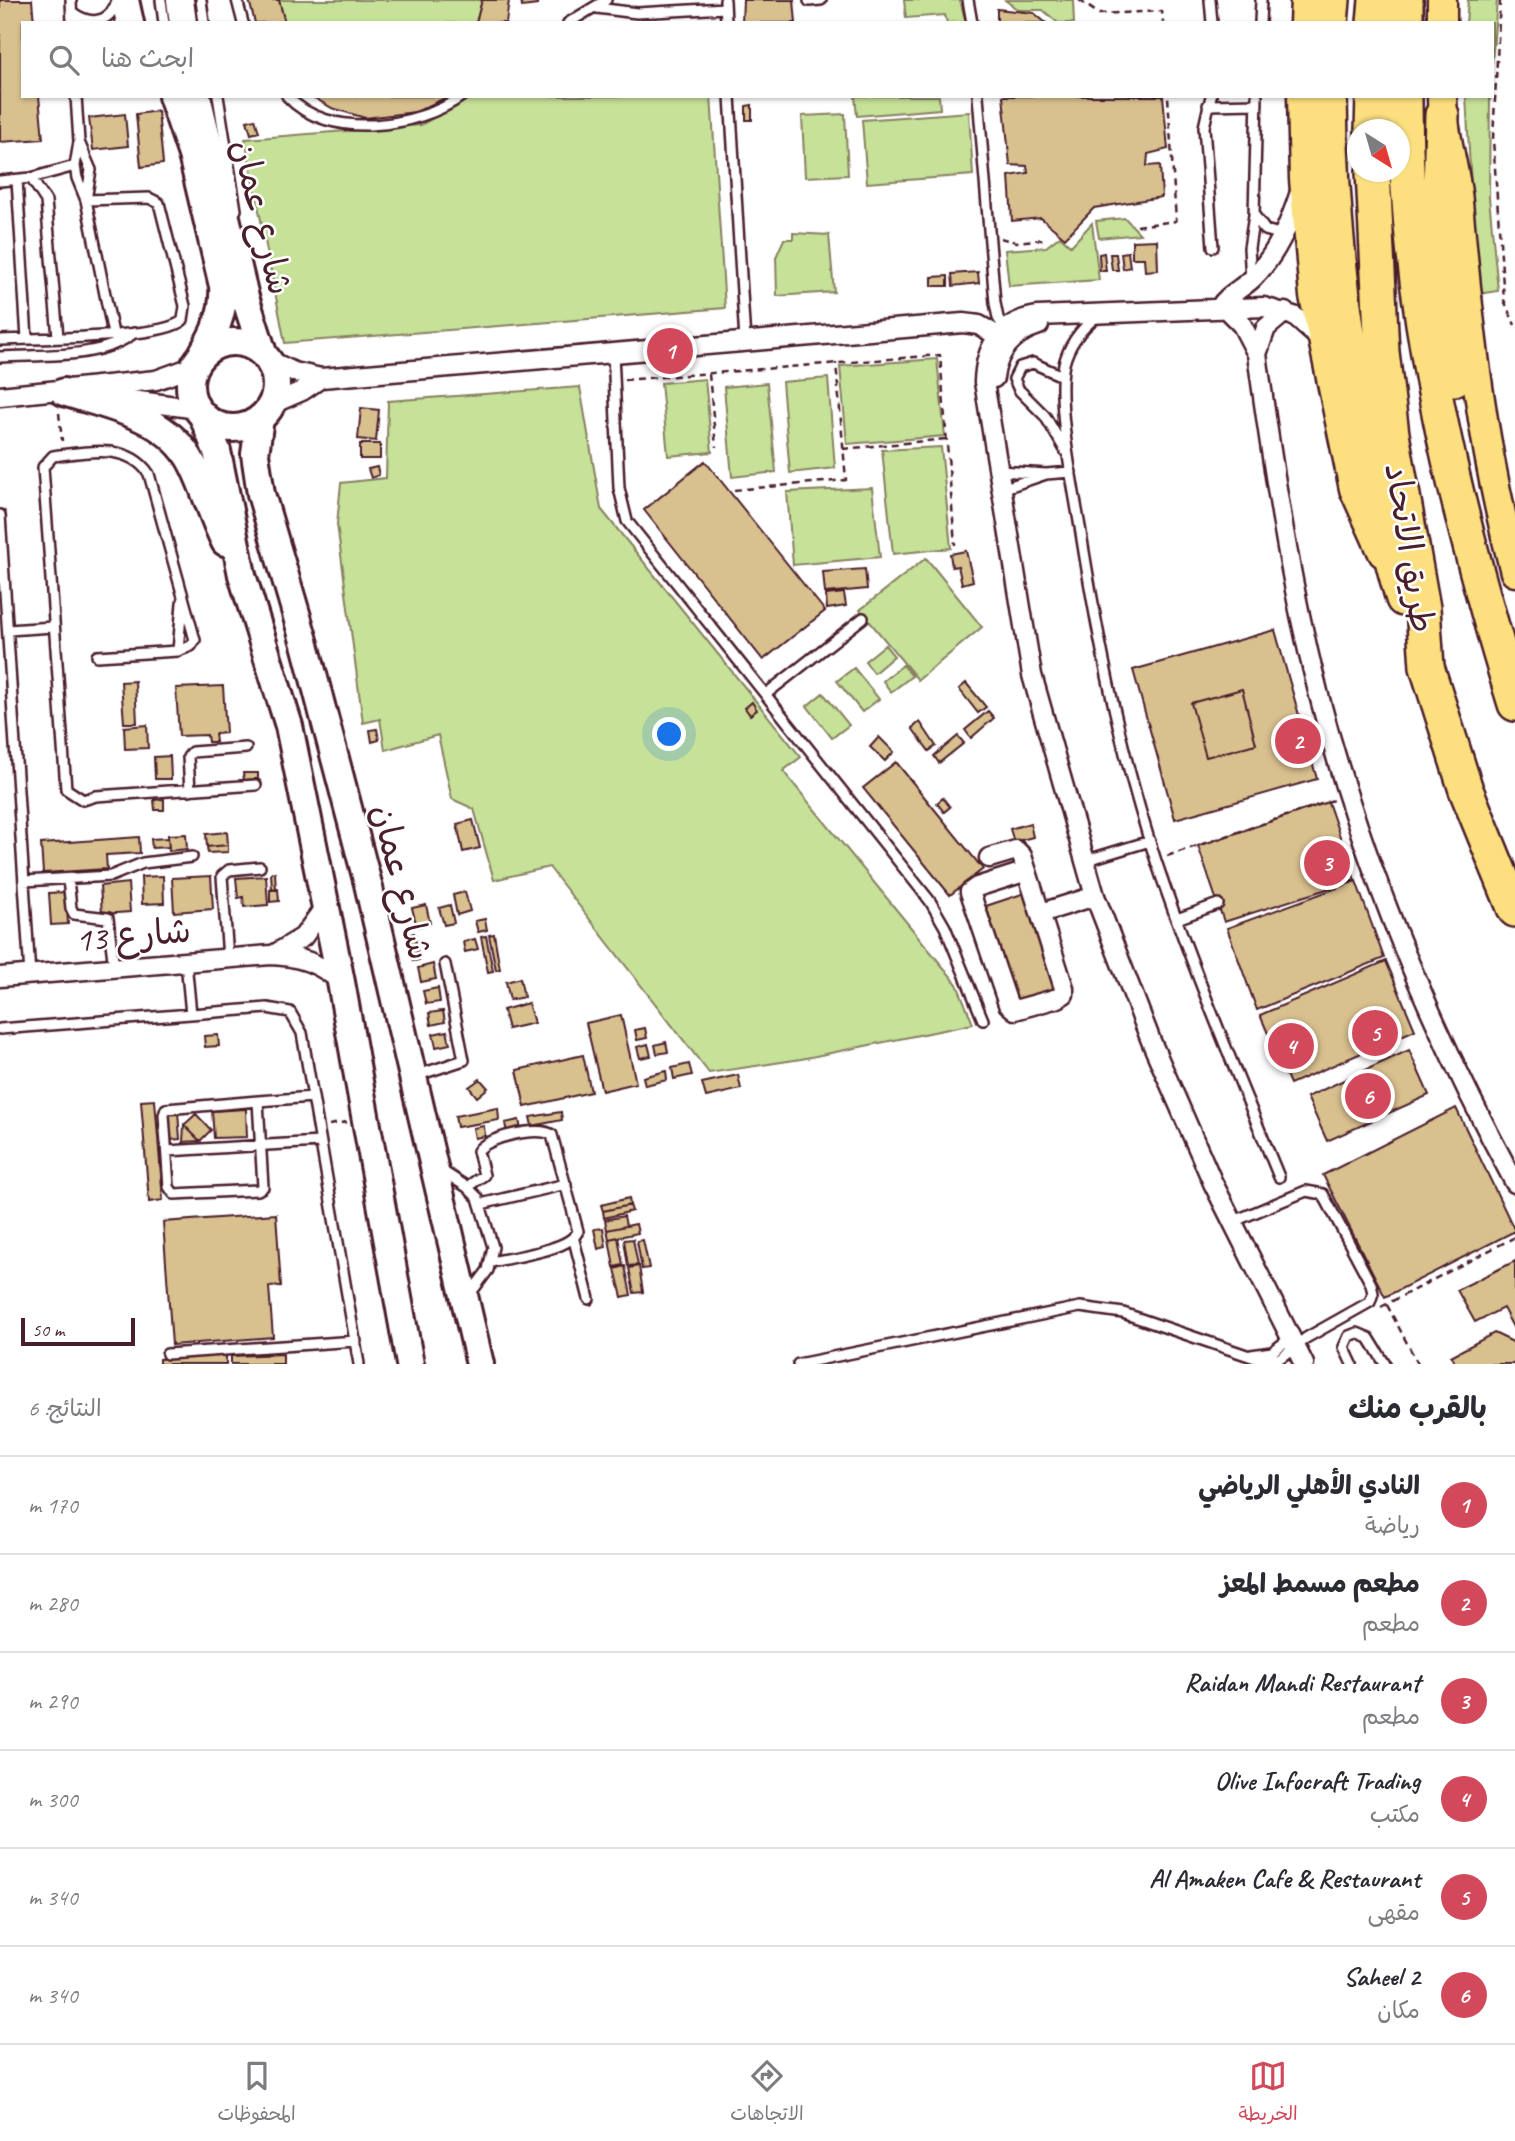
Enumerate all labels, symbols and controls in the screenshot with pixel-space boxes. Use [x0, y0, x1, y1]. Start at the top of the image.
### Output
search box [21, 21, 1494, 98]
icon: search [45, 41, 83, 79]
text: ابحث هنا [101, 42, 194, 75]
north arrow [1347, 119, 1410, 182]
street label: شارع عمان [219, 134, 303, 300]
pin: 1 [647, 325, 693, 377]
street label: طريق الاتحاد [1374, 460, 1446, 636]
pin: 2 [1275, 715, 1321, 767]
your location [652, 717, 686, 751]
street label: شارع عمان [359, 799, 443, 965]
pin: 3 [1304, 837, 1350, 889]
street label: شارع 13 [73, 908, 193, 964]
pin: 5 [1352, 1007, 1398, 1059]
pin: 4 [1268, 1020, 1314, 1072]
pin: 6 [1345, 1070, 1391, 1122]
scale bar [21, 1315, 135, 1347]
text: 50 m [32, 1318, 64, 1342]
text: بالقرب منك [1348, 1389, 1487, 1427]
text: النتائج: 6 [28, 1394, 102, 1423]
text: النادي الأهلي الرياضي [1198, 1469, 1420, 1502]
text: 170 m [28, 1491, 78, 1520]
text: 1 [1459, 1491, 1469, 1520]
text: رياضة [1365, 1511, 1420, 1540]
text: مطعم مسمط المعز [1220, 1567, 1420, 1600]
text: 280 m [28, 1589, 78, 1618]
text: 2 [1459, 1589, 1469, 1618]
text: مطعم [1362, 1609, 1420, 1638]
text: Raidan Mandi Restaurant [1184, 1666, 1420, 1699]
text: 290 m [28, 1687, 78, 1716]
text: 3 [1459, 1687, 1469, 1716]
text: مطعم [1362, 1702, 1420, 1731]
text: Olive Infocraft Trading [1215, 1764, 1420, 1797]
text: 300 m [28, 1785, 78, 1814]
text: 4 [1459, 1785, 1469, 1814]
text: مكتب [1370, 1800, 1420, 1829]
text: Al Amaken Cafe & Restaurant [1149, 1862, 1420, 1895]
text: 340 m [28, 1883, 78, 1912]
text: 5 [1459, 1883, 1469, 1912]
text: مقهى [1367, 1898, 1420, 1927]
text: Saheel 2 [1344, 1960, 1420, 1993]
text: 340 m [28, 1981, 78, 2010]
text: 6 [1459, 1981, 1469, 2010]
text: مكان [1377, 1996, 1420, 2025]
tab: المحفوظات [217, 2057, 296, 2130]
tab: الاتجاهات [730, 2057, 804, 2130]
tab: الخريطة [1238, 2057, 1298, 2130]

